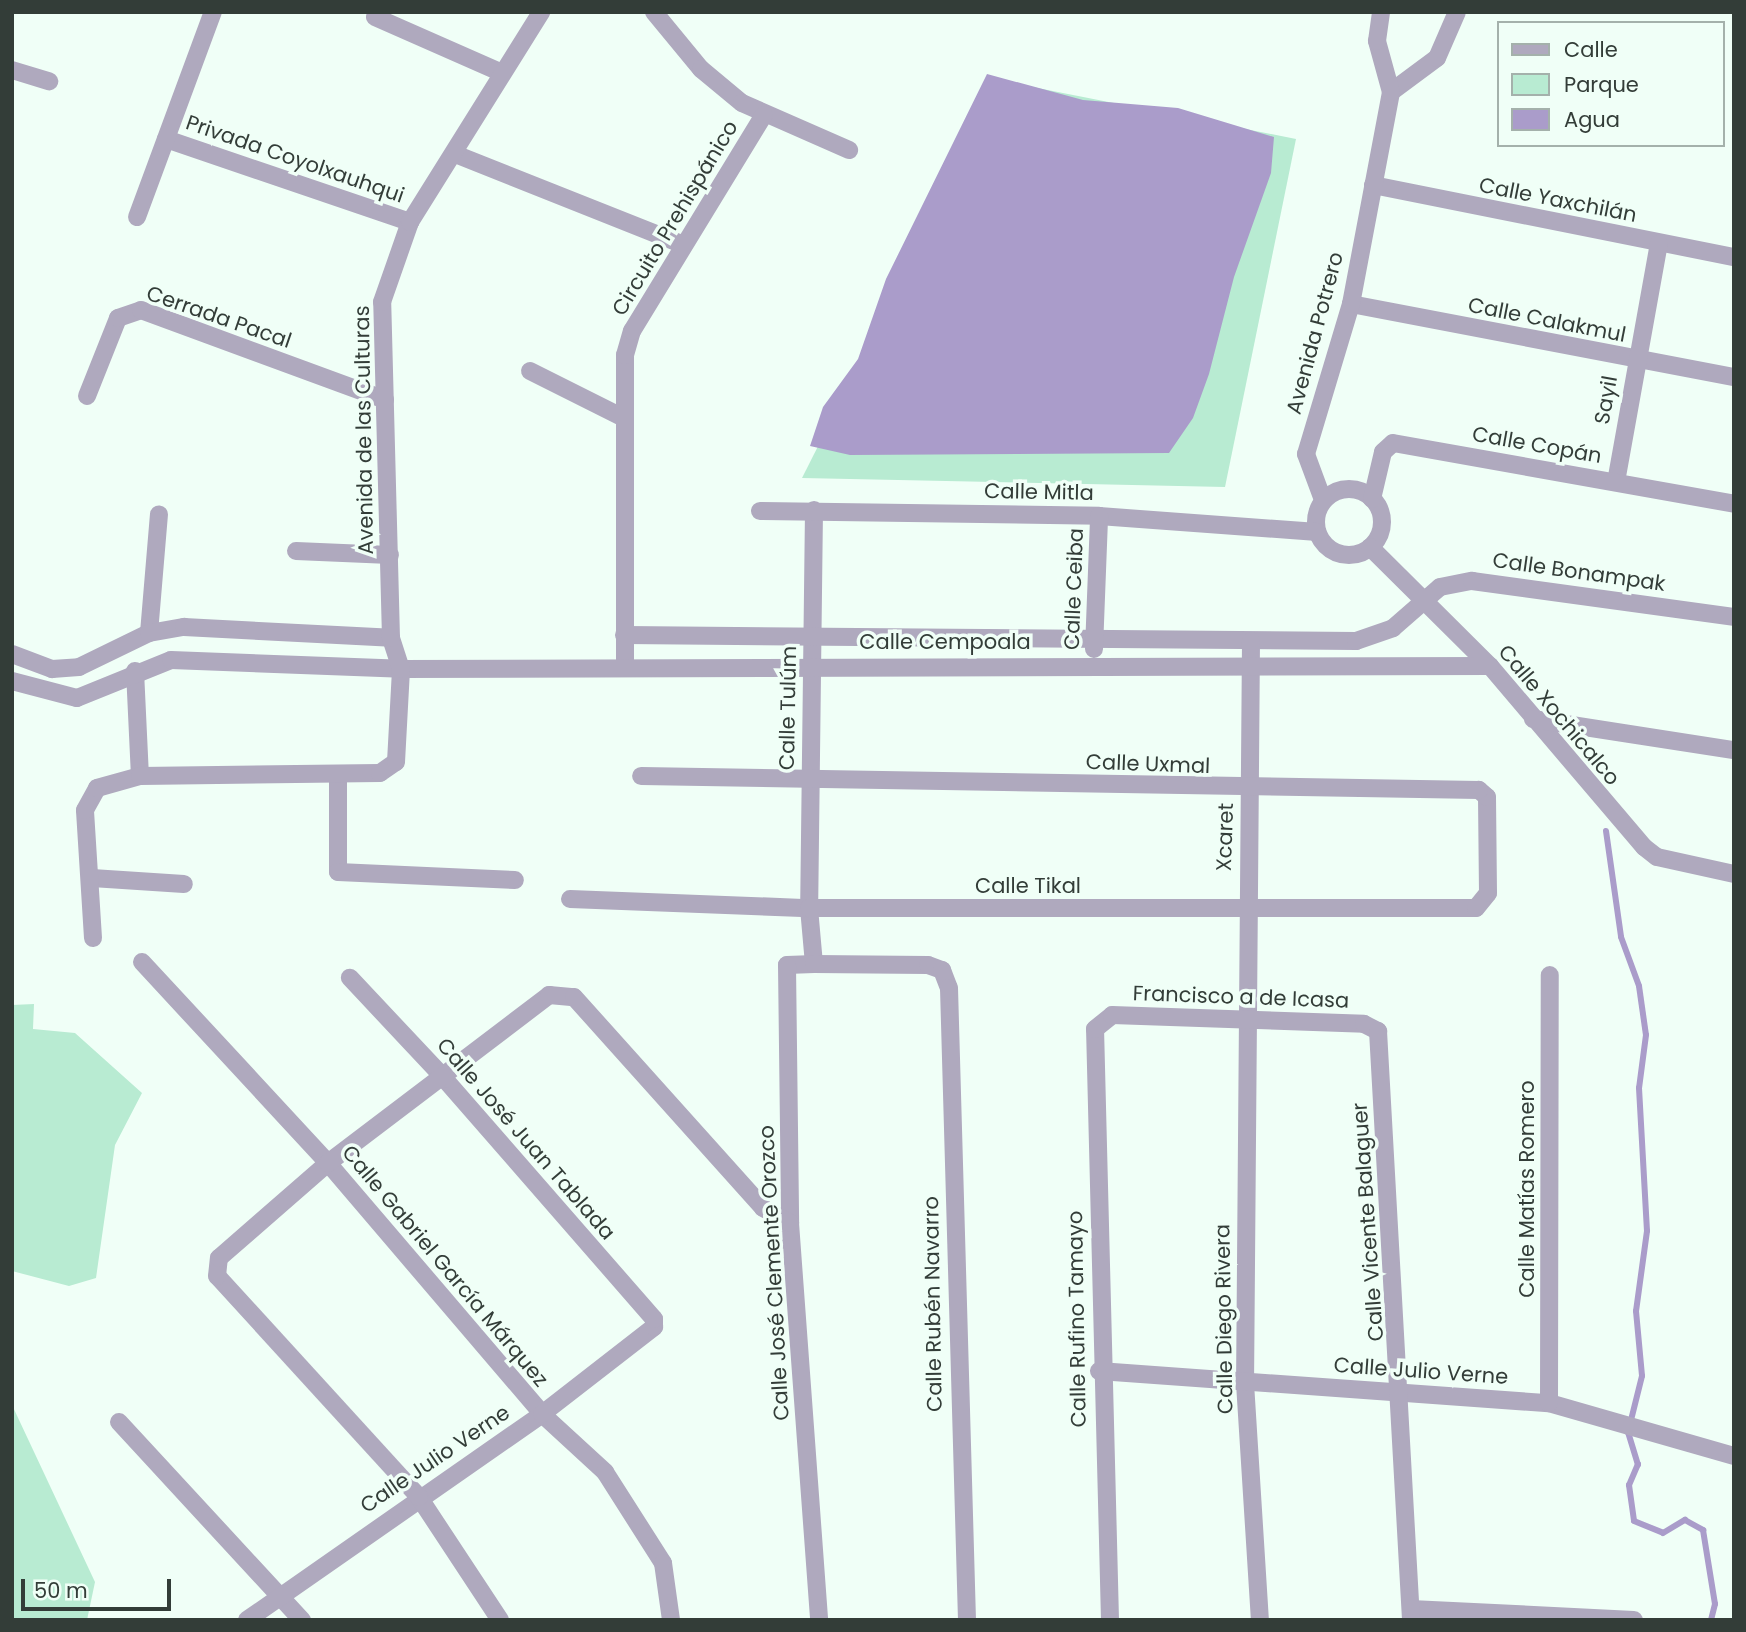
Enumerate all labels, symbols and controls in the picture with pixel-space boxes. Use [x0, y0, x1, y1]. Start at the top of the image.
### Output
legend [1498, 21, 1725, 147]
text: Calle [1564, 35, 1618, 64]
text: Parque [1564, 70, 1639, 99]
text: Agua [1564, 105, 1620, 134]
street label: Privada Coyolxauhqui [183, 110, 407, 208]
street label: Circuito Prehispánico [607, 116, 743, 320]
street label: Calle Yaxchilán [1477, 172, 1639, 228]
street label: Avenida Potrero [1281, 249, 1349, 417]
street label: Cerrada Pacal [143, 280, 295, 354]
street label: Calle Calakmul [1466, 292, 1628, 348]
street label: Avenida de las Culturas [349, 305, 379, 555]
street label: Sayil [1589, 374, 1623, 426]
street label: Calle Copán [1470, 421, 1604, 469]
street label: Calle Mitla [984, 478, 1094, 506]
street label: Calle Ceiba [1059, 528, 1089, 650]
street label: Calle Bonampak [1491, 547, 1667, 597]
street label: Calle Cempoala [859, 629, 1031, 655]
street label: Calle Xochicalco [1493, 640, 1625, 790]
street label: Calle Tulúm [774, 646, 802, 770]
street label: Calle Uxmal [1085, 749, 1211, 779]
street label: Xcaret [1211, 802, 1239, 872]
street label: Calle Tikal [975, 873, 1081, 899]
street label: Francisco a de Icasa [1132, 981, 1350, 1013]
street label: Calle José Juan Tablada [432, 1033, 620, 1245]
street label: Calle Matías Romero [1514, 1080, 1540, 1298]
street label: Calle Vicente Balaguer [1347, 1102, 1389, 1342]
street label: Calle José Clemente Orozco [754, 1125, 794, 1421]
street label: Calle Gabriel García Márquez [337, 1140, 553, 1392]
street label: Calle Rubén Navarro [919, 1196, 947, 1412]
street label: Calle Rufino Tamayo [1063, 1210, 1091, 1428]
street label: Calle Diego Rivera [1210, 1224, 1238, 1414]
street label: Calle Julio Verne [1333, 1352, 1509, 1390]
street label: Calle Julio Verne [355, 1400, 515, 1518]
scale bar [24, 1566, 175, 1610]
text: 50 m [34, 1576, 88, 1605]

